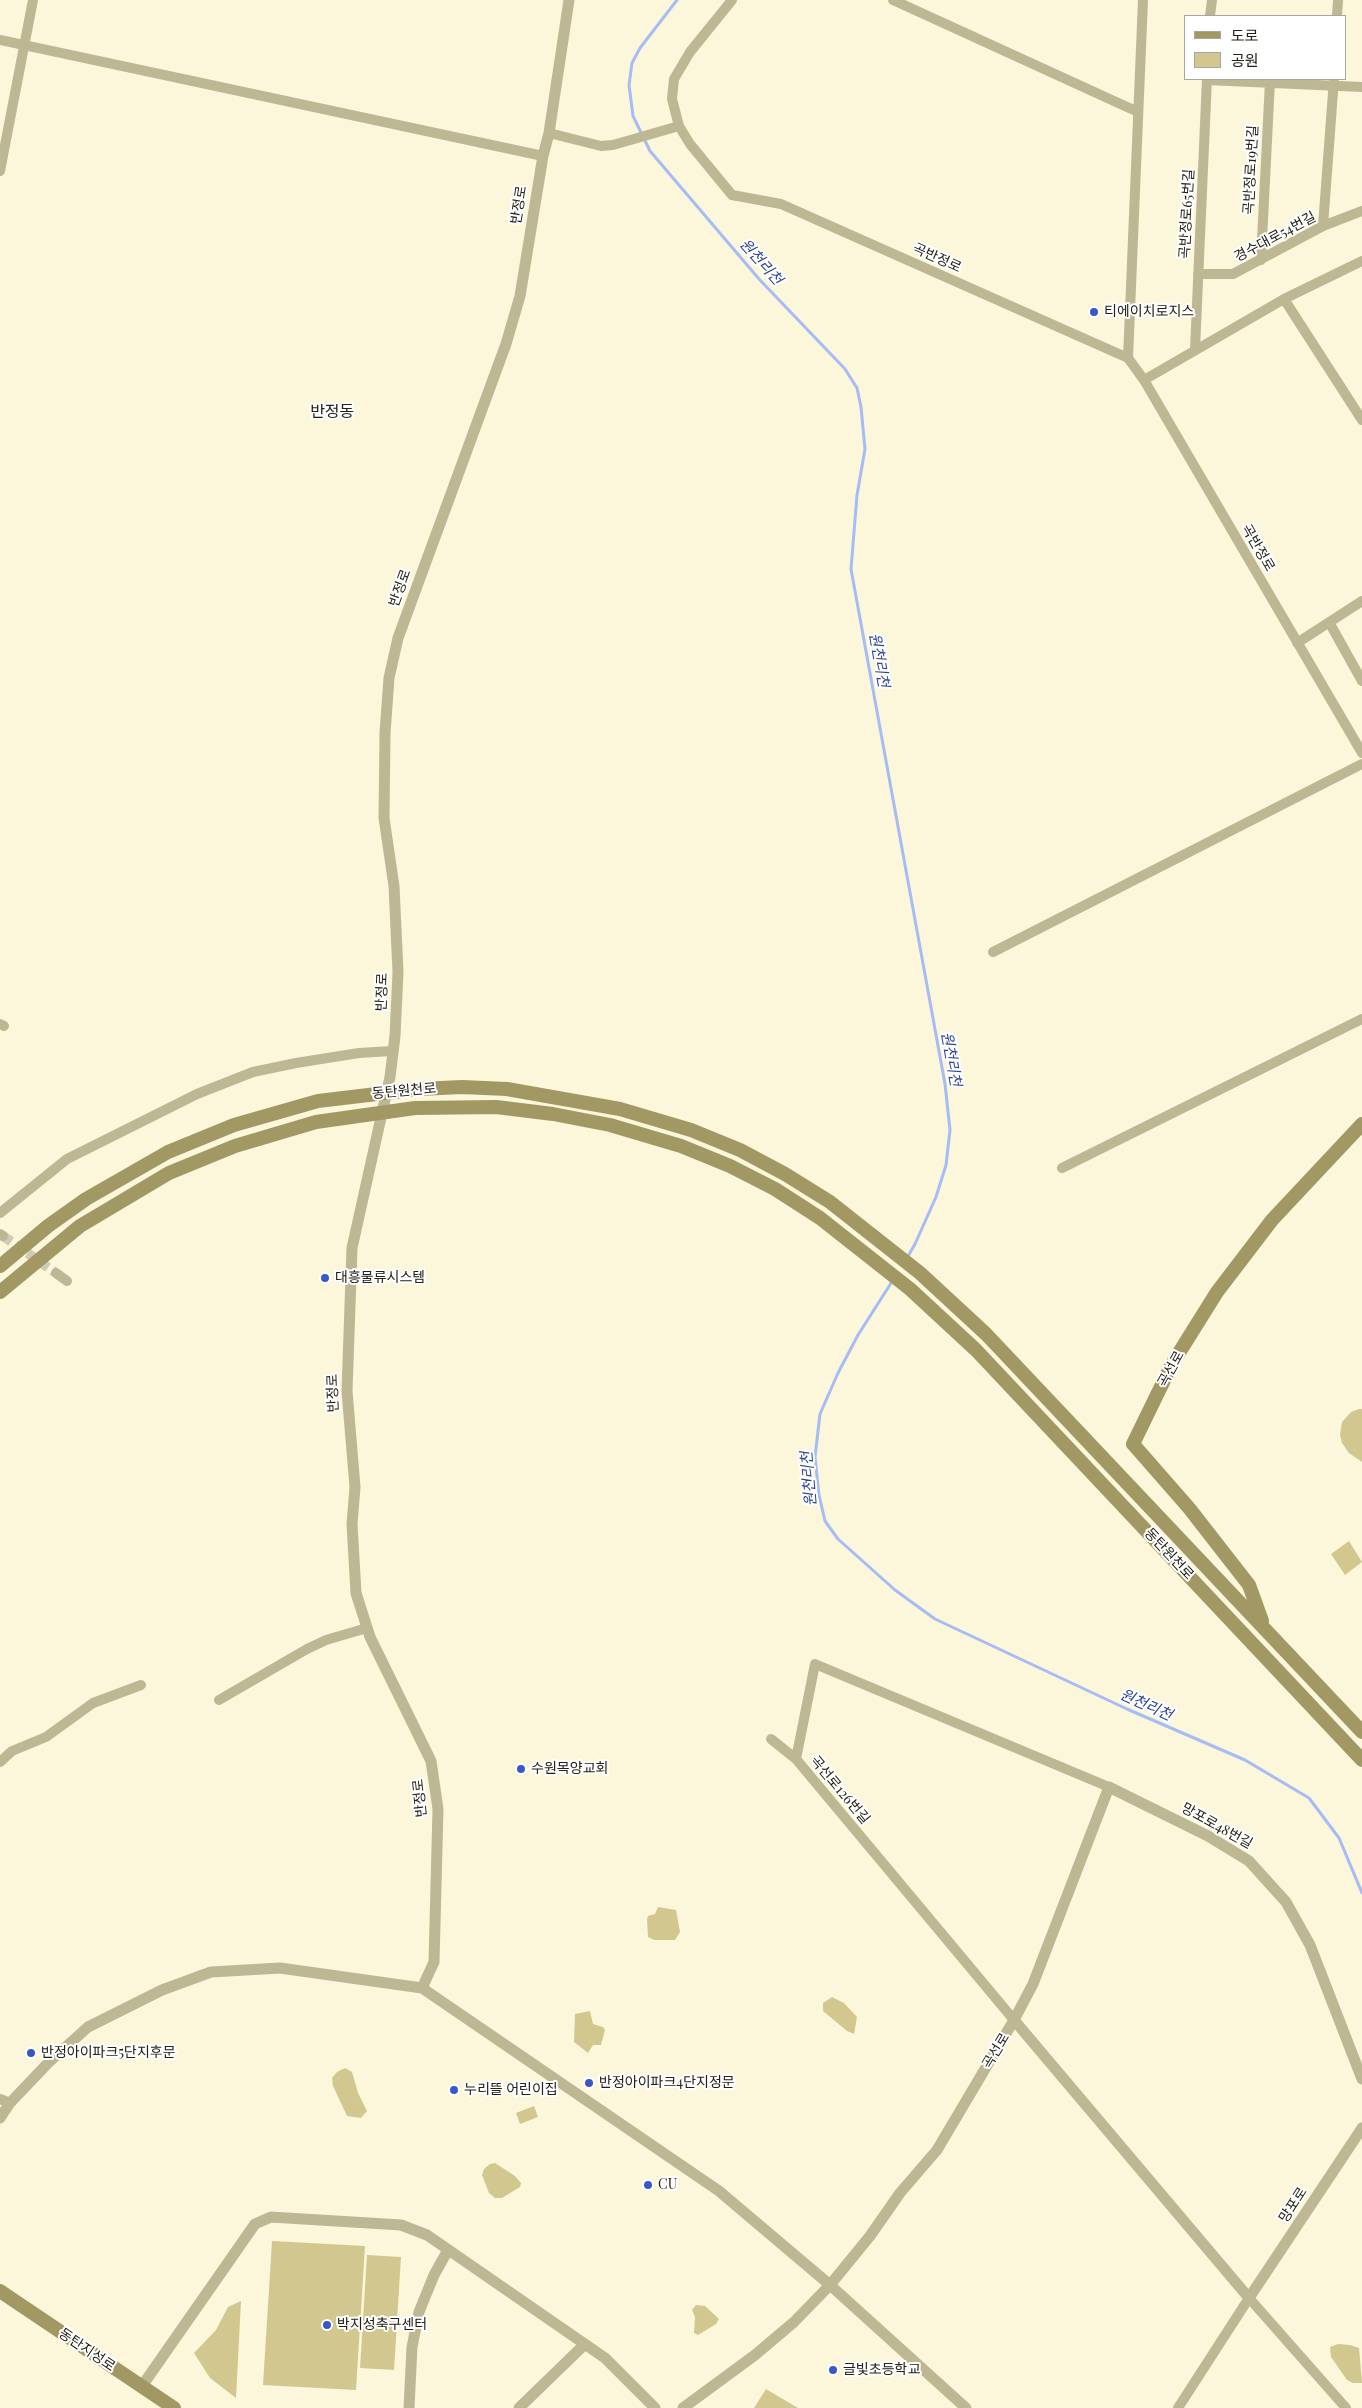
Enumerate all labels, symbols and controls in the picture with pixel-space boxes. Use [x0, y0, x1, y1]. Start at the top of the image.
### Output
legend [1184, 15, 1347, 80]
text: 도로 [1231, 25, 1259, 45]
text: 공원 [1231, 50, 1259, 70]
street label: 곡반정로19번길 [1240, 125, 1262, 215]
street label: 곡반정로65번길 [1176, 168, 1198, 260]
street label: 반정로 [508, 185, 530, 225]
street label: 경수대로54번길 [1231, 208, 1319, 266]
water label: 원천리천 [736, 235, 786, 289]
street label: 곡반정로 [910, 240, 964, 276]
place label: 티에이치로지스 [1104, 304, 1194, 320]
marker: 티에이치로지스 [1088, 306, 1100, 318]
district label: 반정동 [310, 402, 354, 422]
street label: 곡반정로 [1238, 521, 1278, 575]
street label: 반정로 [385, 567, 415, 609]
water label: 원천리천 [865, 631, 893, 689]
street label: 반정로 [373, 972, 391, 1012]
water label: 원천리천 [937, 1030, 965, 1088]
street label: 동탄원천로 [371, 1080, 437, 1102]
place label: 대흥물류시스템 [335, 1270, 425, 1286]
marker: 대흥물류시스템 [319, 1272, 331, 1284]
street label: 곡선로 [1154, 1348, 1188, 1390]
street label: 반정로 [324, 1373, 342, 1413]
water label: 원천리천 [798, 1451, 820, 1507]
street label: 동탄원천로 [1141, 1525, 1197, 1583]
water label: 원천리천 [1117, 1686, 1175, 1724]
street label: 곡선로126번길 [807, 1753, 873, 1827]
place label: 수원목양교회 [531, 1761, 608, 1777]
marker: 수원목양교회 [515, 1763, 527, 1775]
street label: 반정로 [410, 1778, 430, 1818]
street label: 망포로48번길 [1179, 1800, 1255, 1852]
street label: 곡선로 [979, 2030, 1013, 2072]
place label: 반정아이파크5단지후문 [41, 2045, 176, 2061]
marker: 반정아이파크5단지후문 [25, 2047, 37, 2059]
place label: 반정아이파크4단지정문 [599, 2075, 735, 2091]
marker: 반정아이파크4단지정문 [583, 2077, 595, 2089]
place label: 누리뜰 어린이집 [464, 2082, 558, 2098]
marker: 누리뜰 어린이집 [448, 2084, 460, 2096]
place label: CU [658, 2177, 677, 2193]
marker: CU [642, 2179, 654, 2191]
street label: 망포로 [1275, 2184, 1311, 2226]
place label: 박지성축구센터 [337, 2317, 427, 2333]
marker: 박지성축구센터 [321, 2319, 333, 2331]
street label: 동탄지성로 [56, 2325, 118, 2375]
place label: 글빛초등학교 [843, 2362, 920, 2378]
marker: 글빛초등학교 [827, 2364, 839, 2376]

